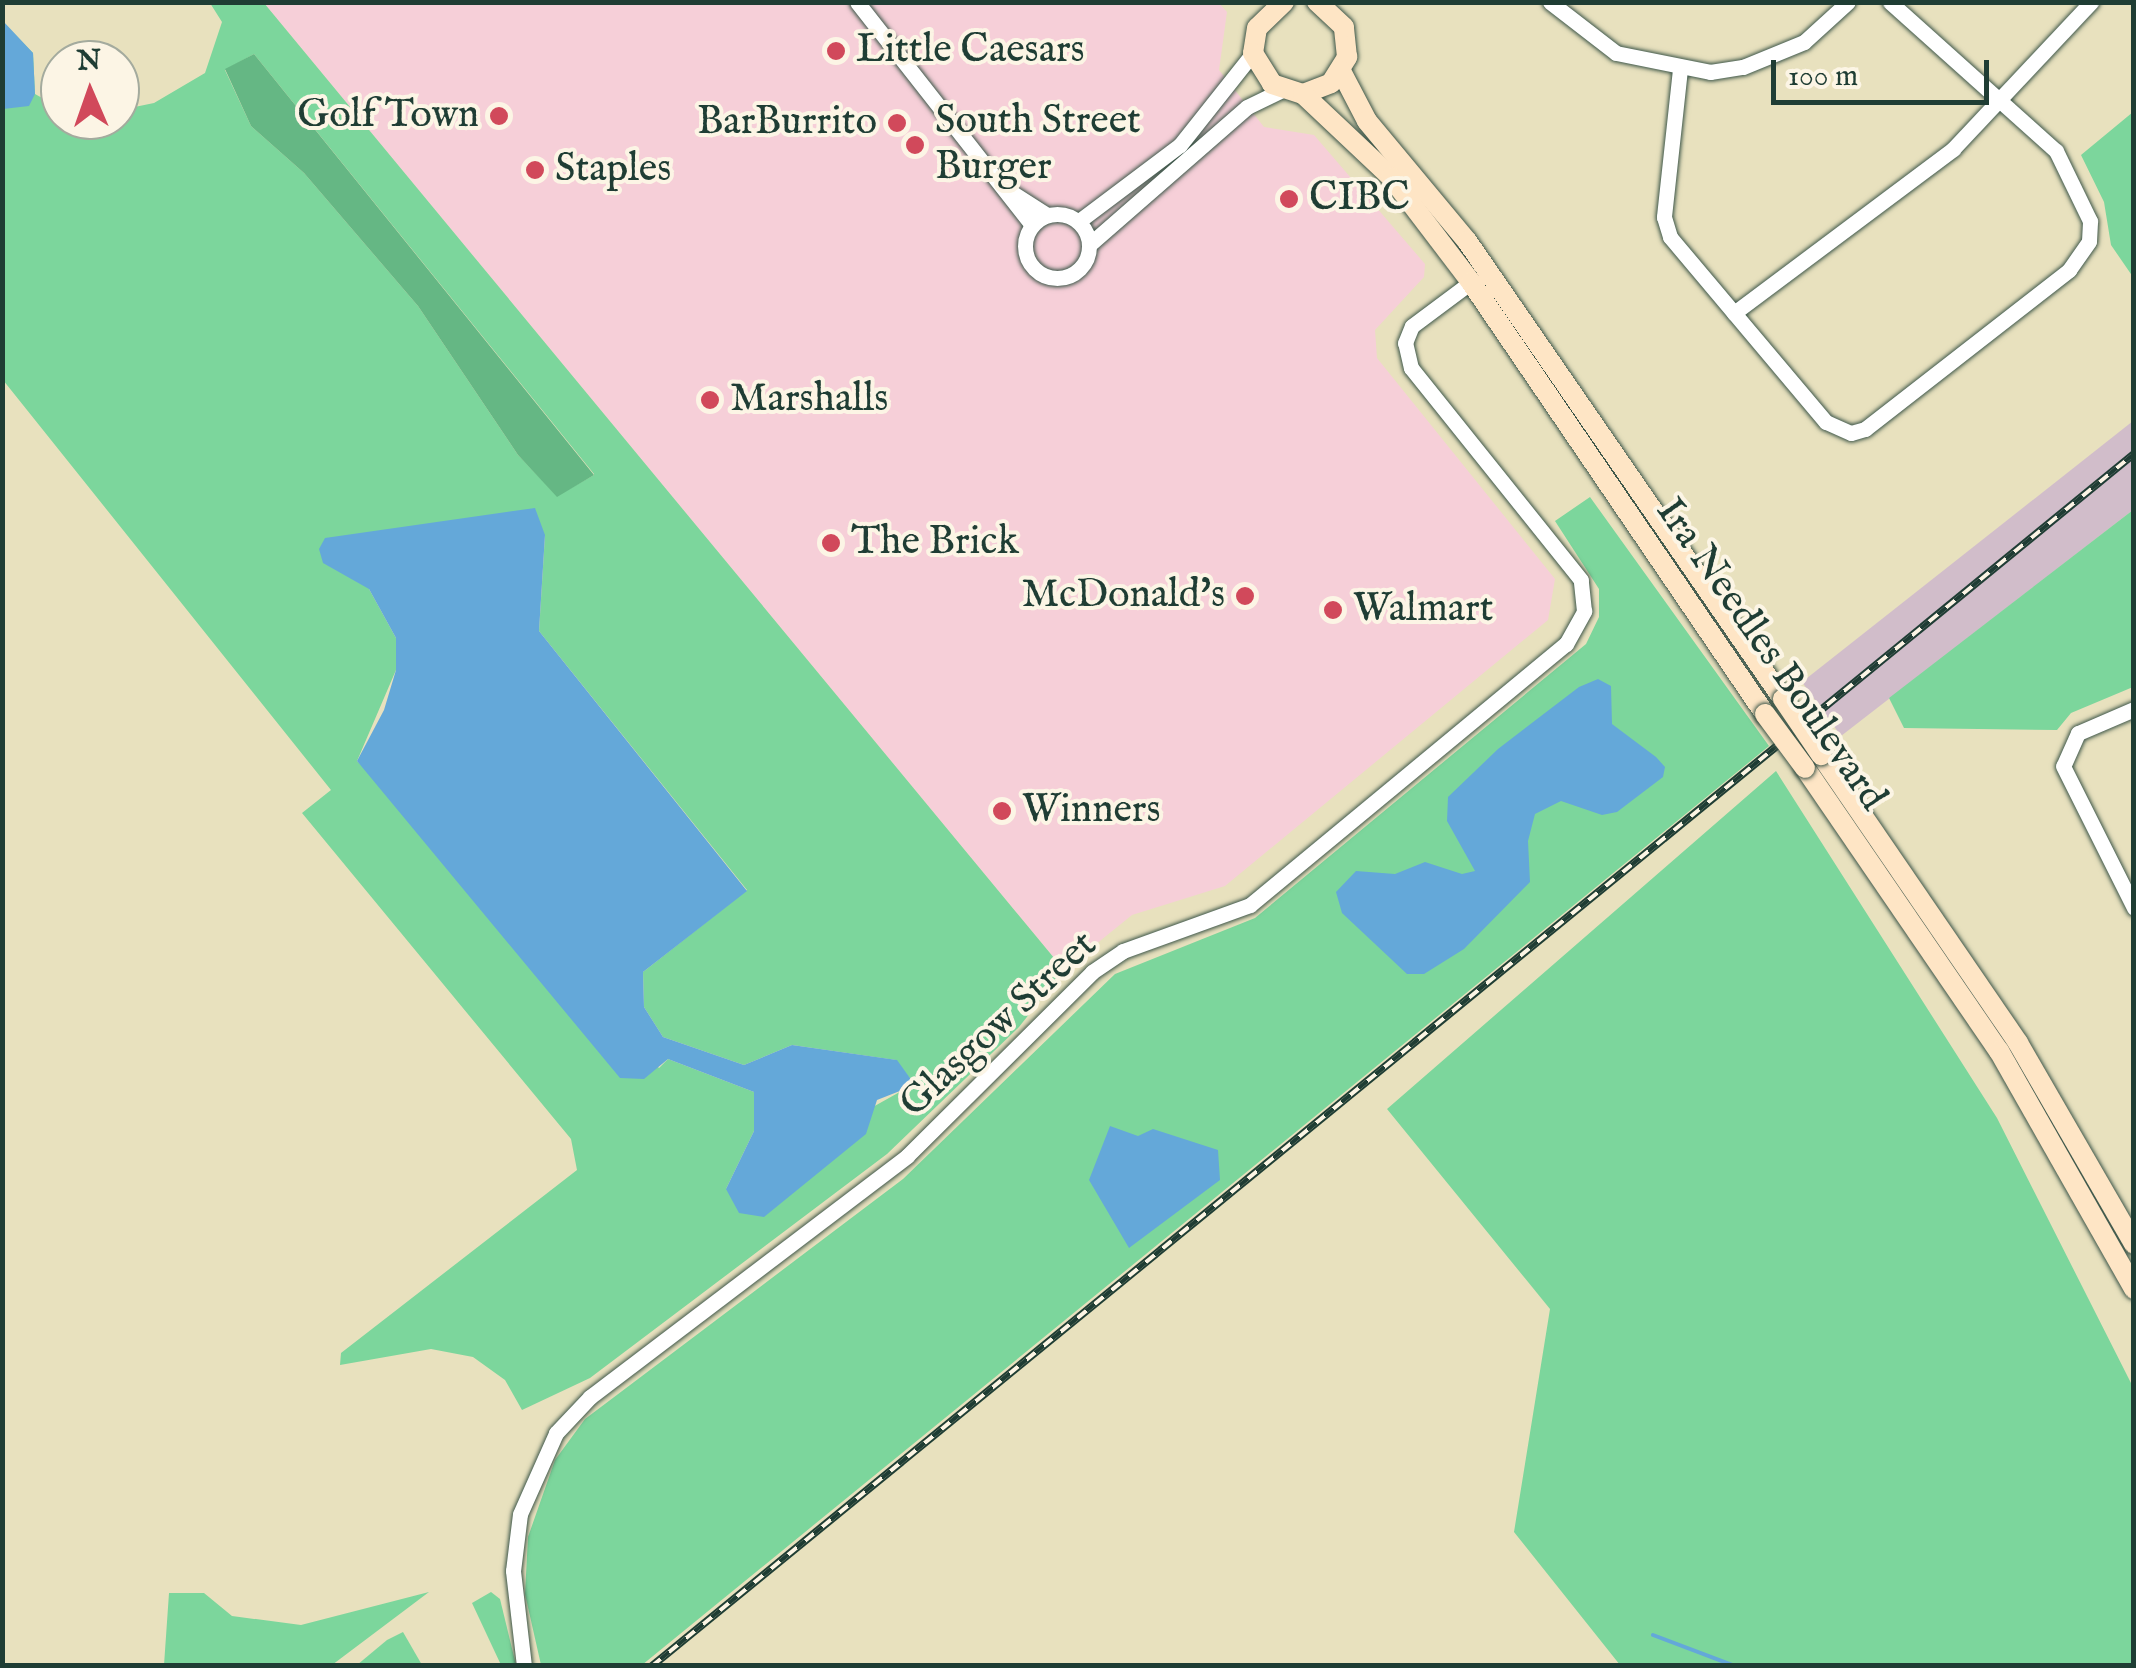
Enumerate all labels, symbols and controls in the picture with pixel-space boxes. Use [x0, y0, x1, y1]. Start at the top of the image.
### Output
place label: Little Caesars [856, 27, 1085, 75]
north arrow [40, 40, 140, 140]
marker: Little Caesars [825, 40, 847, 62]
scale bar [1776, 40, 1994, 102]
text: N [76, 44, 102, 79]
text: 100 m [1788, 58, 1858, 96]
place label: Golf Town [297, 92, 479, 140]
place label: South Street Burger [935, 98, 1141, 192]
place label: BarBurrito [697, 99, 877, 147]
marker: Golf Town [488, 105, 510, 127]
marker: BarBurrito [886, 112, 908, 134]
marker: South Street Burger [904, 134, 926, 156]
place label: Staples [555, 146, 671, 194]
marker: Staples [524, 159, 546, 181]
place label: CIBC [1309, 175, 1410, 223]
marker: CIBC [1278, 188, 1300, 210]
place label: Marshalls [730, 376, 888, 424]
marker: Marshalls [699, 389, 721, 411]
street label: Ira Needles Boulevard [1644, 490, 1896, 820]
place label: The Brick [851, 519, 1019, 567]
marker: The Brick [820, 532, 842, 554]
place label: McDonald's [1022, 572, 1225, 620]
marker: McDonald's [1234, 585, 1256, 607]
place label: Walmart [1353, 586, 1493, 634]
marker: Walmart [1322, 599, 1344, 621]
place label: Winners [1022, 787, 1161, 835]
marker: Winners [991, 800, 1013, 822]
street label: Glasgow Street [891, 922, 1107, 1128]

